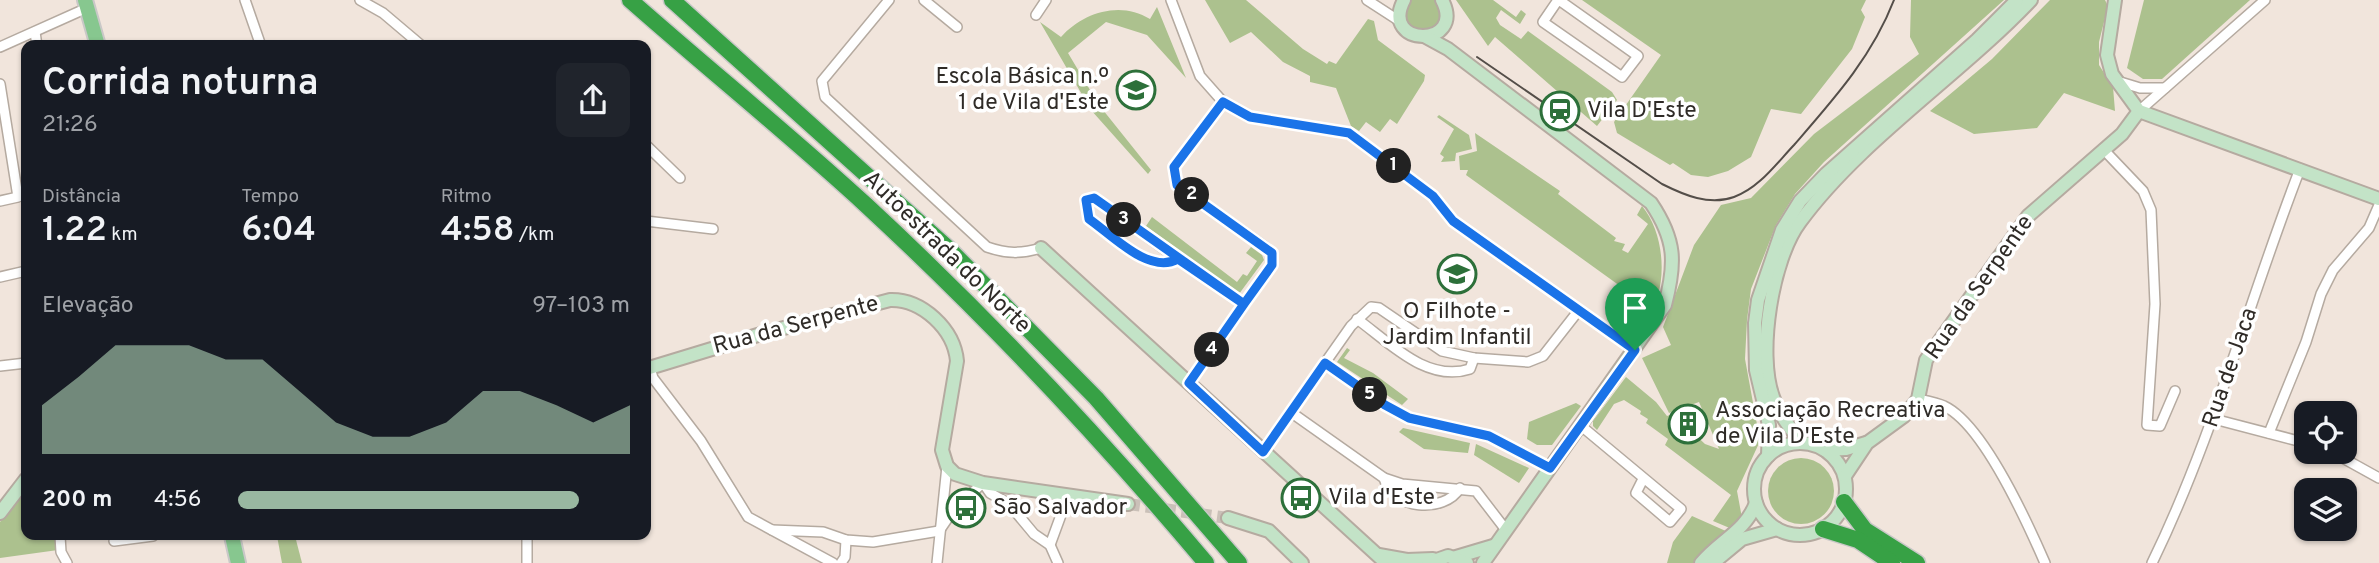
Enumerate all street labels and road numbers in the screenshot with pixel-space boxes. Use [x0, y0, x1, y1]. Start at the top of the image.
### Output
street label: Autoestrada do Norte [856, 165, 1036, 341]
street label: Rua da Serpente [1919, 210, 2041, 366]
street label: Rua da Serpente [710, 290, 882, 362]
street label: Rua de Jaca [2197, 304, 2265, 432]

